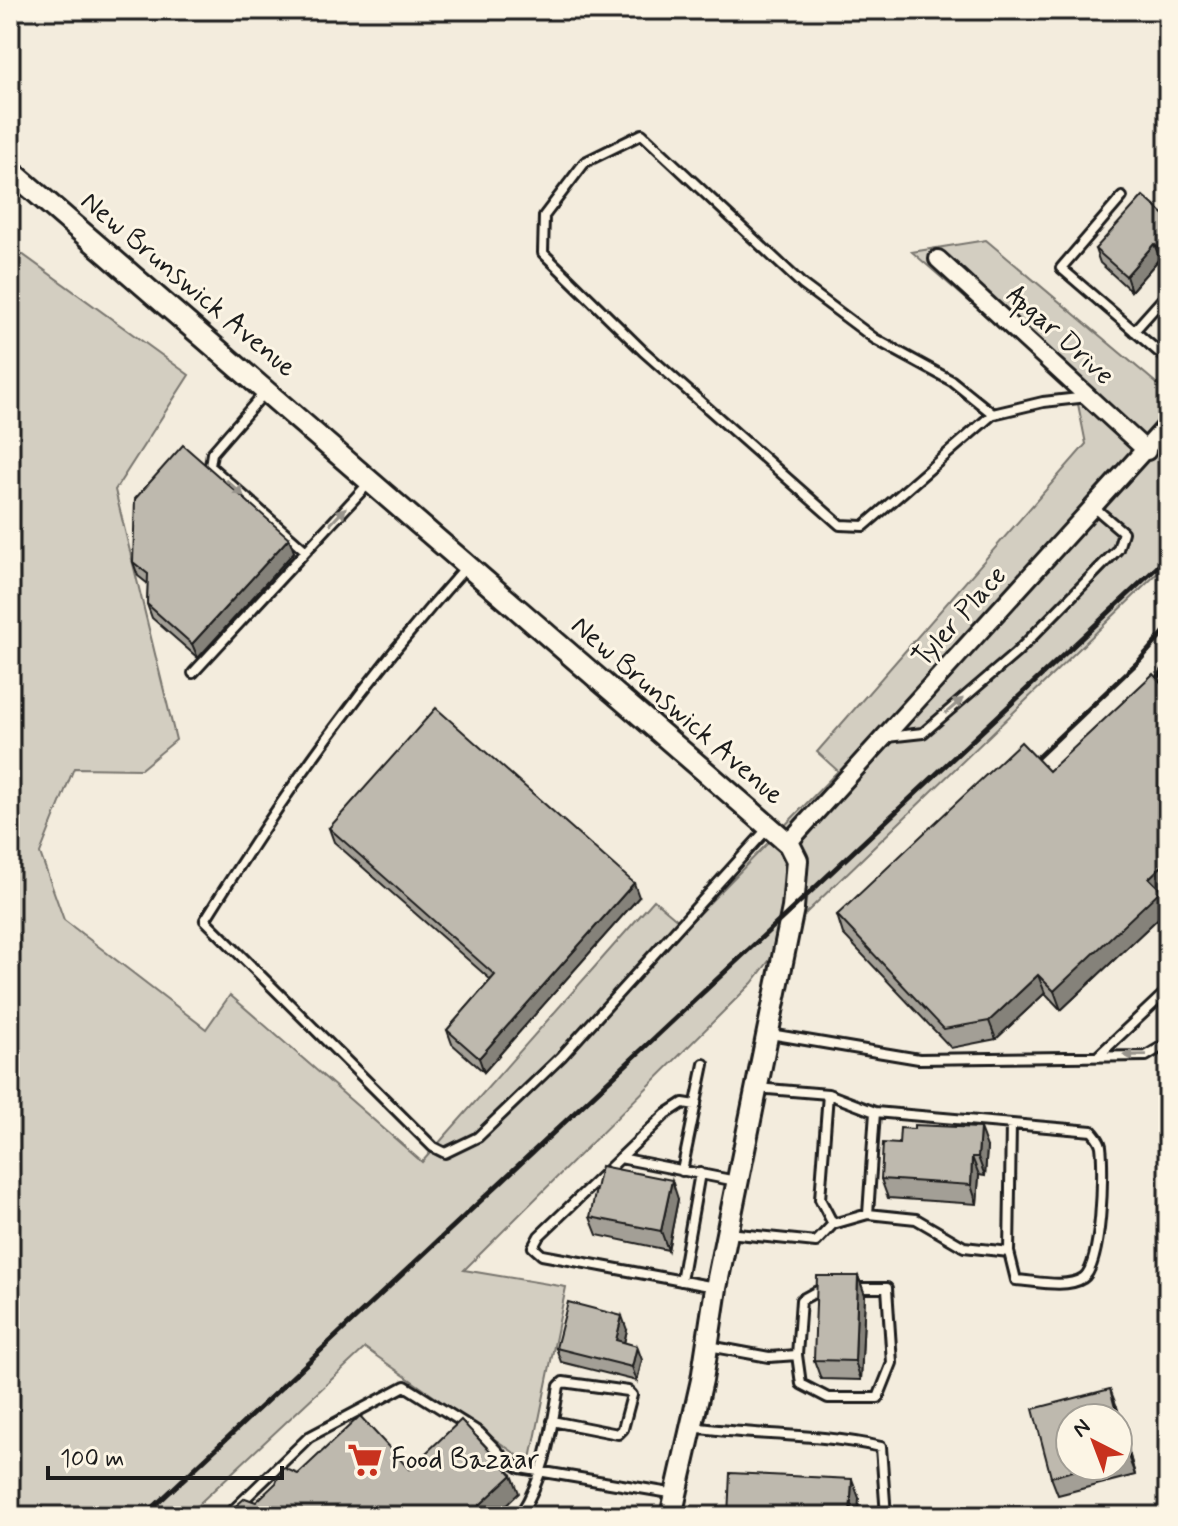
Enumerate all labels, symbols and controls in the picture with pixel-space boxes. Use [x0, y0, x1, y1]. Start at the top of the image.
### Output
street label: New Brunswick Avenue [72, 184, 304, 386]
street label: Apgar Drive [996, 278, 1122, 397]
one-way arrow [224, 479, 244, 496]
one-way arrow [329, 506, 347, 525]
street label: Tyler Place [904, 558, 1016, 676]
street label: New Brunswick Avenue [563, 608, 791, 814]
one-way arrow [943, 698, 963, 715]
one-way arrow [1122, 1049, 1147, 1061]
north arrow [1054, 1402, 1134, 1482]
text: N [1067, 1413, 1097, 1444]
scale bar [48, 1430, 282, 1480]
supermarket icon: Food Bazaar [346, 1441, 384, 1479]
place label: Food Bazaar [391, 1442, 539, 1479]
text: 100 m [60, 1444, 124, 1475]

